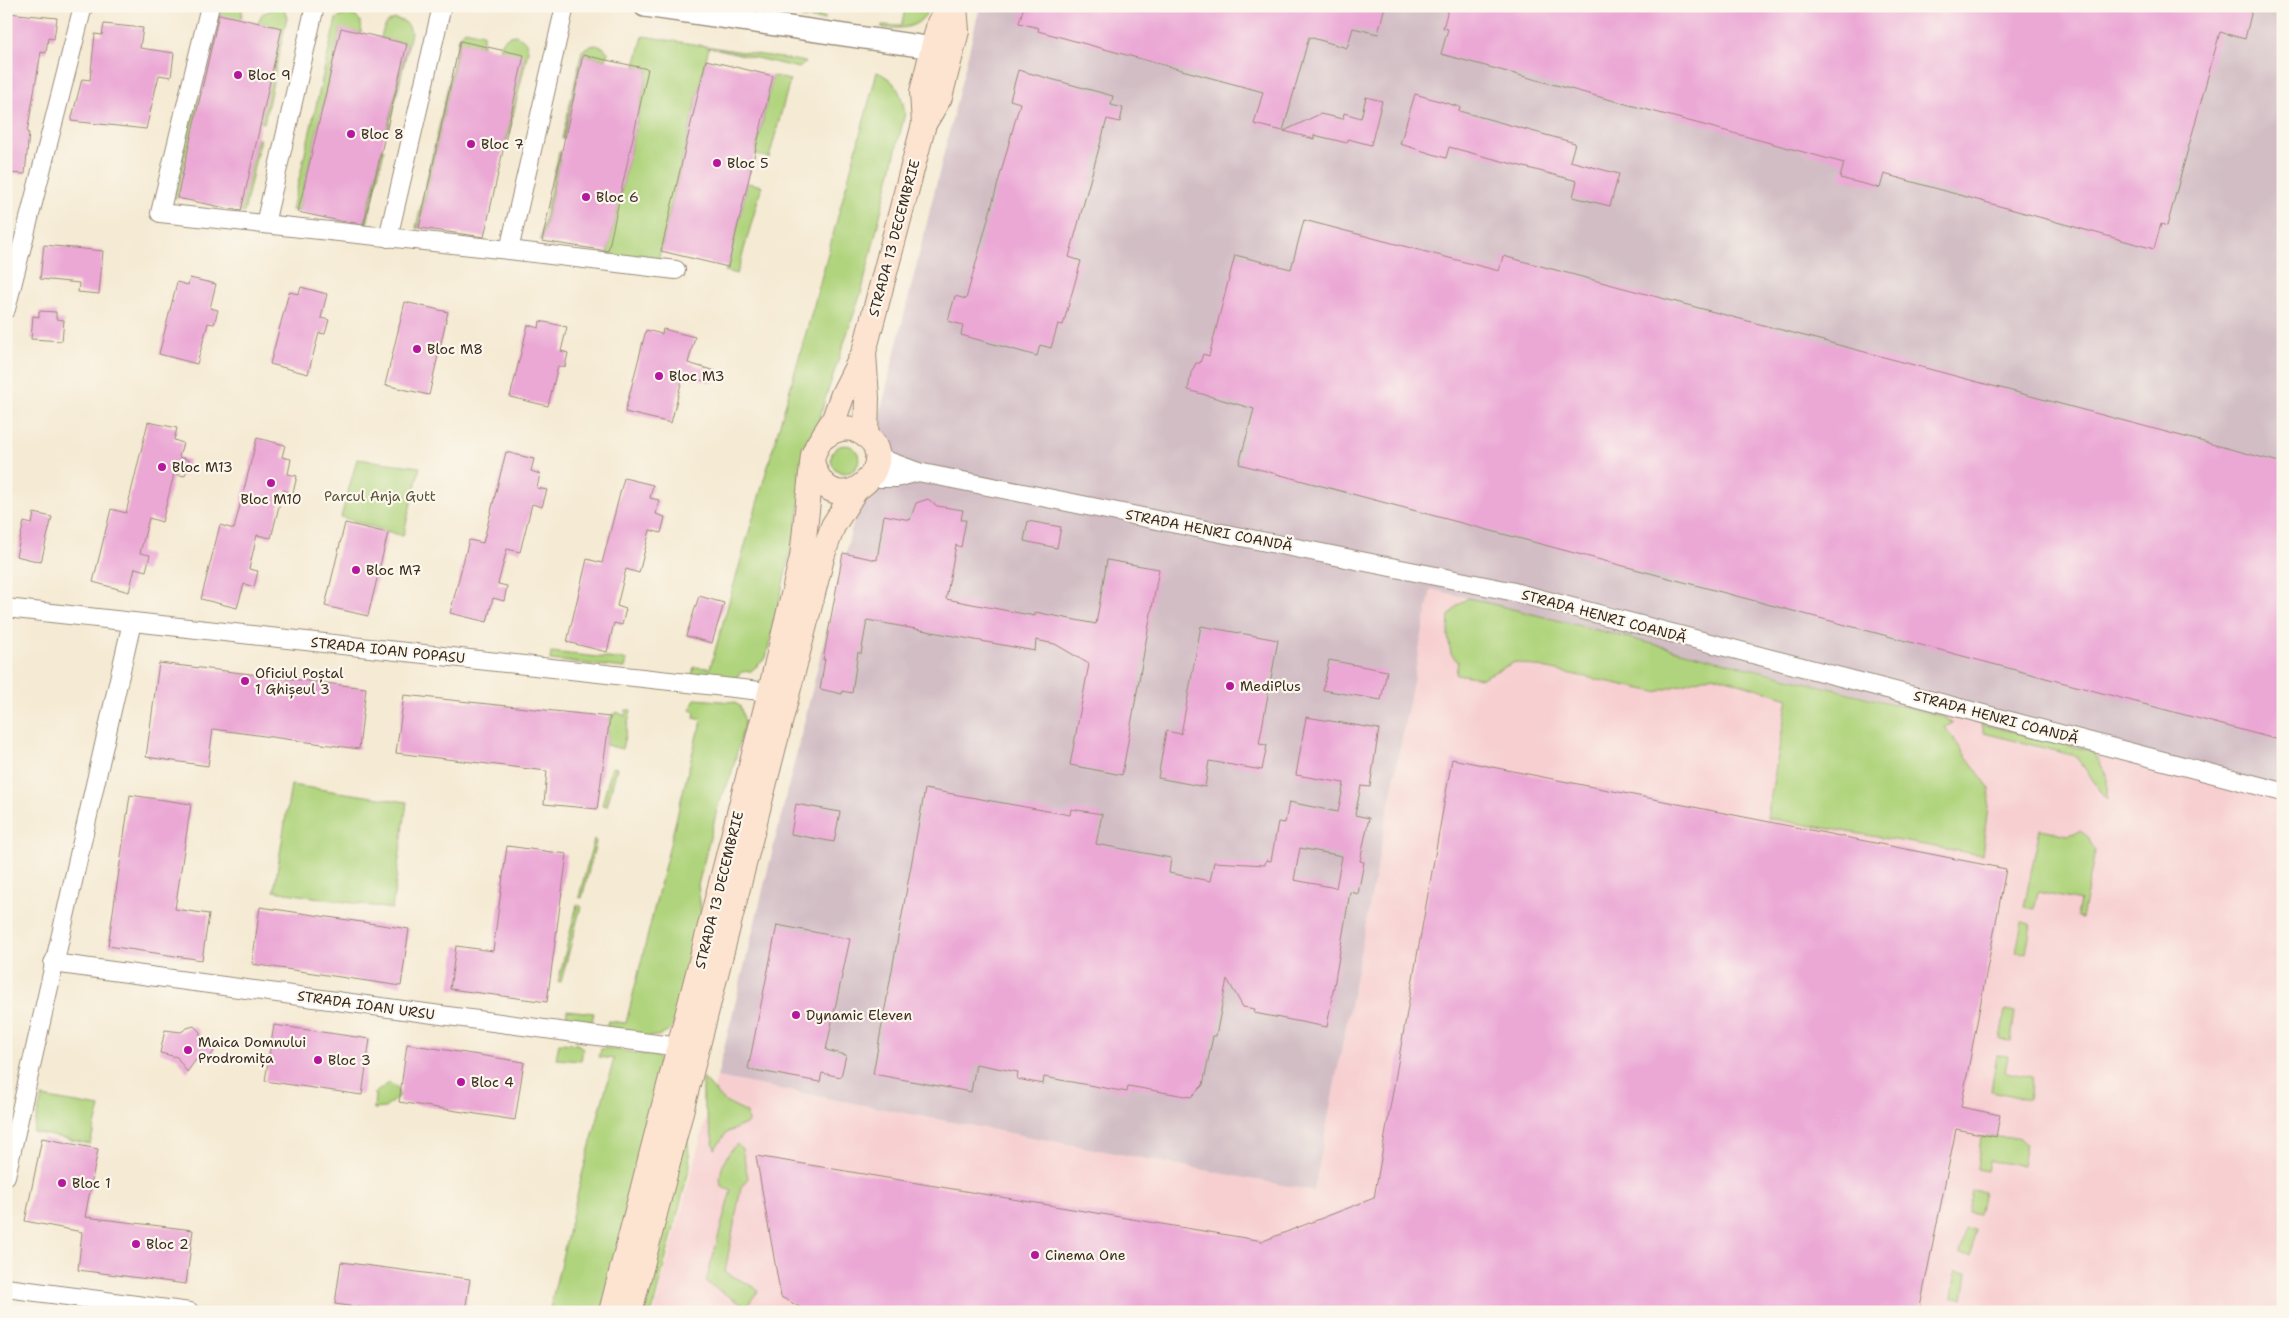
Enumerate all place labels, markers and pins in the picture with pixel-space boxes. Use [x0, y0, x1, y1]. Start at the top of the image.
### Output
place label: Bloc 9 [248, 66, 291, 84]
marker: Bloc 9 [232, 69, 244, 81]
place label: Bloc 8 [361, 125, 404, 143]
marker: Bloc 8 [345, 128, 357, 140]
place label: Bloc 7 [481, 135, 524, 153]
marker: Bloc 7 [465, 138, 477, 150]
place label: Bloc 5 [727, 154, 768, 172]
marker: Bloc 5 [711, 157, 723, 169]
place label: Bloc 6 [596, 188, 639, 206]
marker: Bloc 6 [580, 191, 592, 203]
place label: Bloc M8 [427, 340, 483, 358]
marker: Bloc M8 [411, 343, 423, 355]
place label: Bloc M3 [669, 367, 725, 385]
marker: Bloc M3 [653, 370, 665, 382]
place label: Bloc M13 [172, 458, 233, 476]
marker: Bloc M13 [156, 461, 168, 473]
marker: Bloc M10 [265, 477, 277, 489]
place label: Bloc M10 [240, 490, 302, 508]
place label: Bloc M7 [366, 561, 421, 579]
marker: Bloc M7 [350, 564, 362, 576]
place label: Oficiul Poștal 1 Ghișeul 3 [255, 664, 344, 699]
marker: Oficiul Poștal 1 Ghișeul 3 [239, 675, 251, 687]
place label: MediPlus [1240, 677, 1301, 695]
marker: MediPlus [1224, 680, 1236, 692]
place label: Dynamic Eleven [806, 1006, 912, 1024]
marker: Dynamic Eleven [790, 1009, 802, 1021]
place label: Maica Domnului Prodromița [198, 1033, 306, 1068]
marker: Maica Domnului Prodromița [182, 1044, 194, 1056]
place label: Bloc 3 [328, 1051, 371, 1069]
marker: Bloc 3 [312, 1054, 324, 1066]
place label: Bloc 4 [471, 1073, 514, 1091]
marker: Bloc 4 [455, 1076, 467, 1088]
place label: Bloc 1 [72, 1174, 111, 1192]
marker: Bloc 1 [56, 1177, 68, 1189]
place label: Bloc 2 [146, 1235, 189, 1253]
marker: Bloc 2 [130, 1238, 142, 1250]
place label: Cinema One [1045, 1246, 1126, 1264]
marker: Cinema One [1029, 1249, 1041, 1261]

